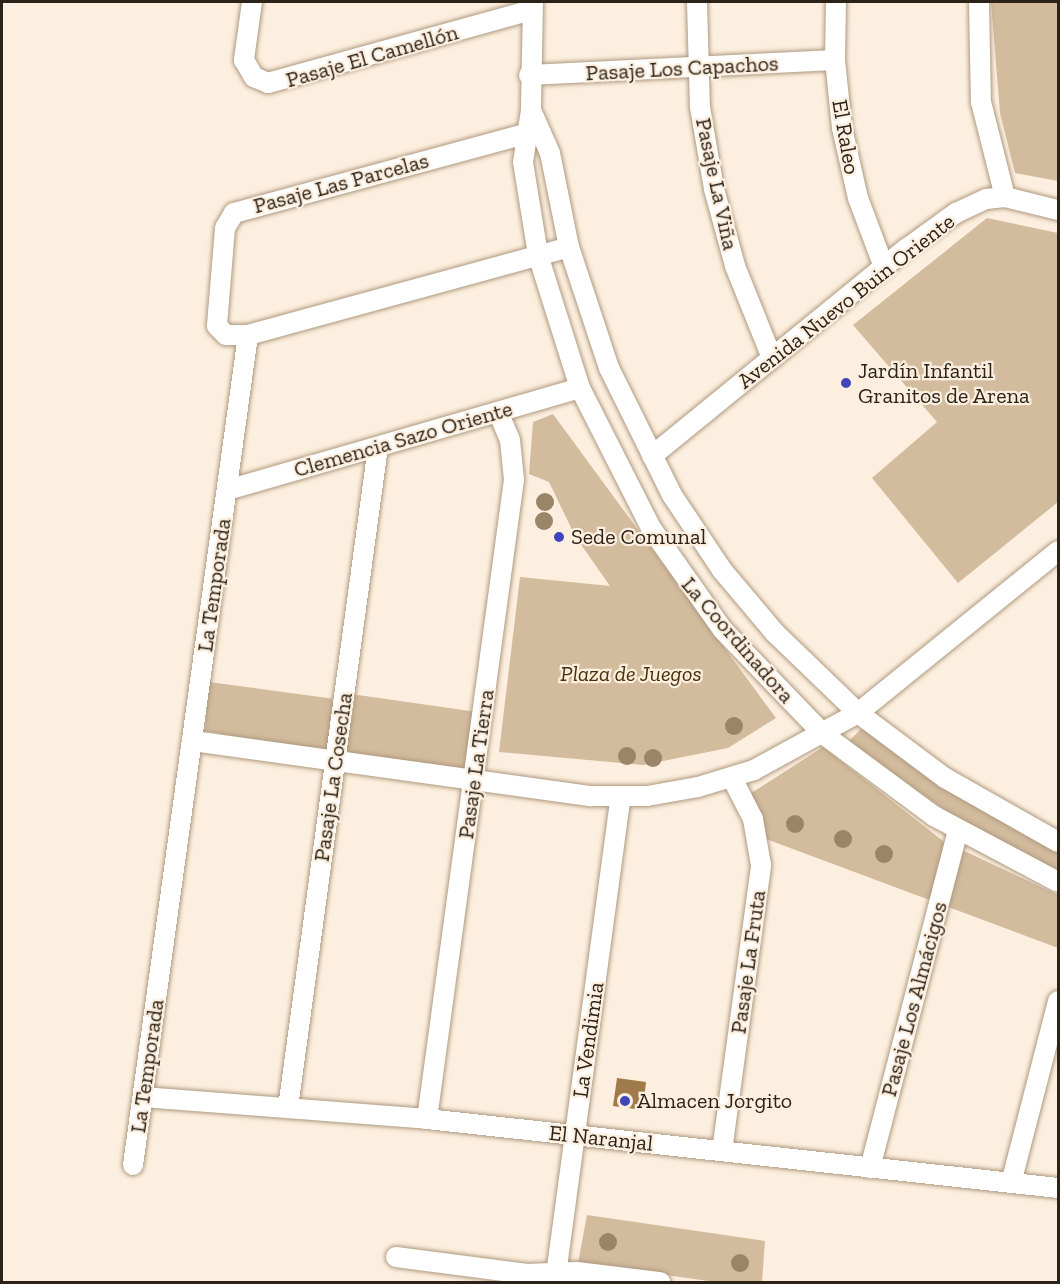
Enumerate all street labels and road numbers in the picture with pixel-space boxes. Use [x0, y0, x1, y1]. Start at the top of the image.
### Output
street label: Pasaje El Camellón [283, 19, 461, 93]
street label: Pasaje Los Capachos [585, 50, 779, 86]
street label: El Raleo [826, 98, 866, 176]
street label: Pasaje La Viña [690, 115, 744, 253]
street label: Pasaje Las Parcelas [250, 147, 432, 219]
street label: Avenida Nuevo Buin Oriente [732, 208, 960, 394]
street label: Clemencia Sazo Oriente [291, 395, 515, 483]
street label: La Temporada [192, 516, 236, 654]
street label: La Coordinadora [676, 572, 800, 708]
street label: Pasaje La Tierra [452, 687, 500, 841]
street label: Pasaje La Cosecha [308, 691, 358, 863]
street label: Pasaje La Fruta [725, 889, 771, 1035]
street label: Pasaje Los Almácigos [875, 898, 953, 1100]
street label: La Vendimia [567, 980, 609, 1100]
street label: La Temporada [125, 997, 169, 1135]
street label: El Naranjal [548, 1119, 654, 1157]

